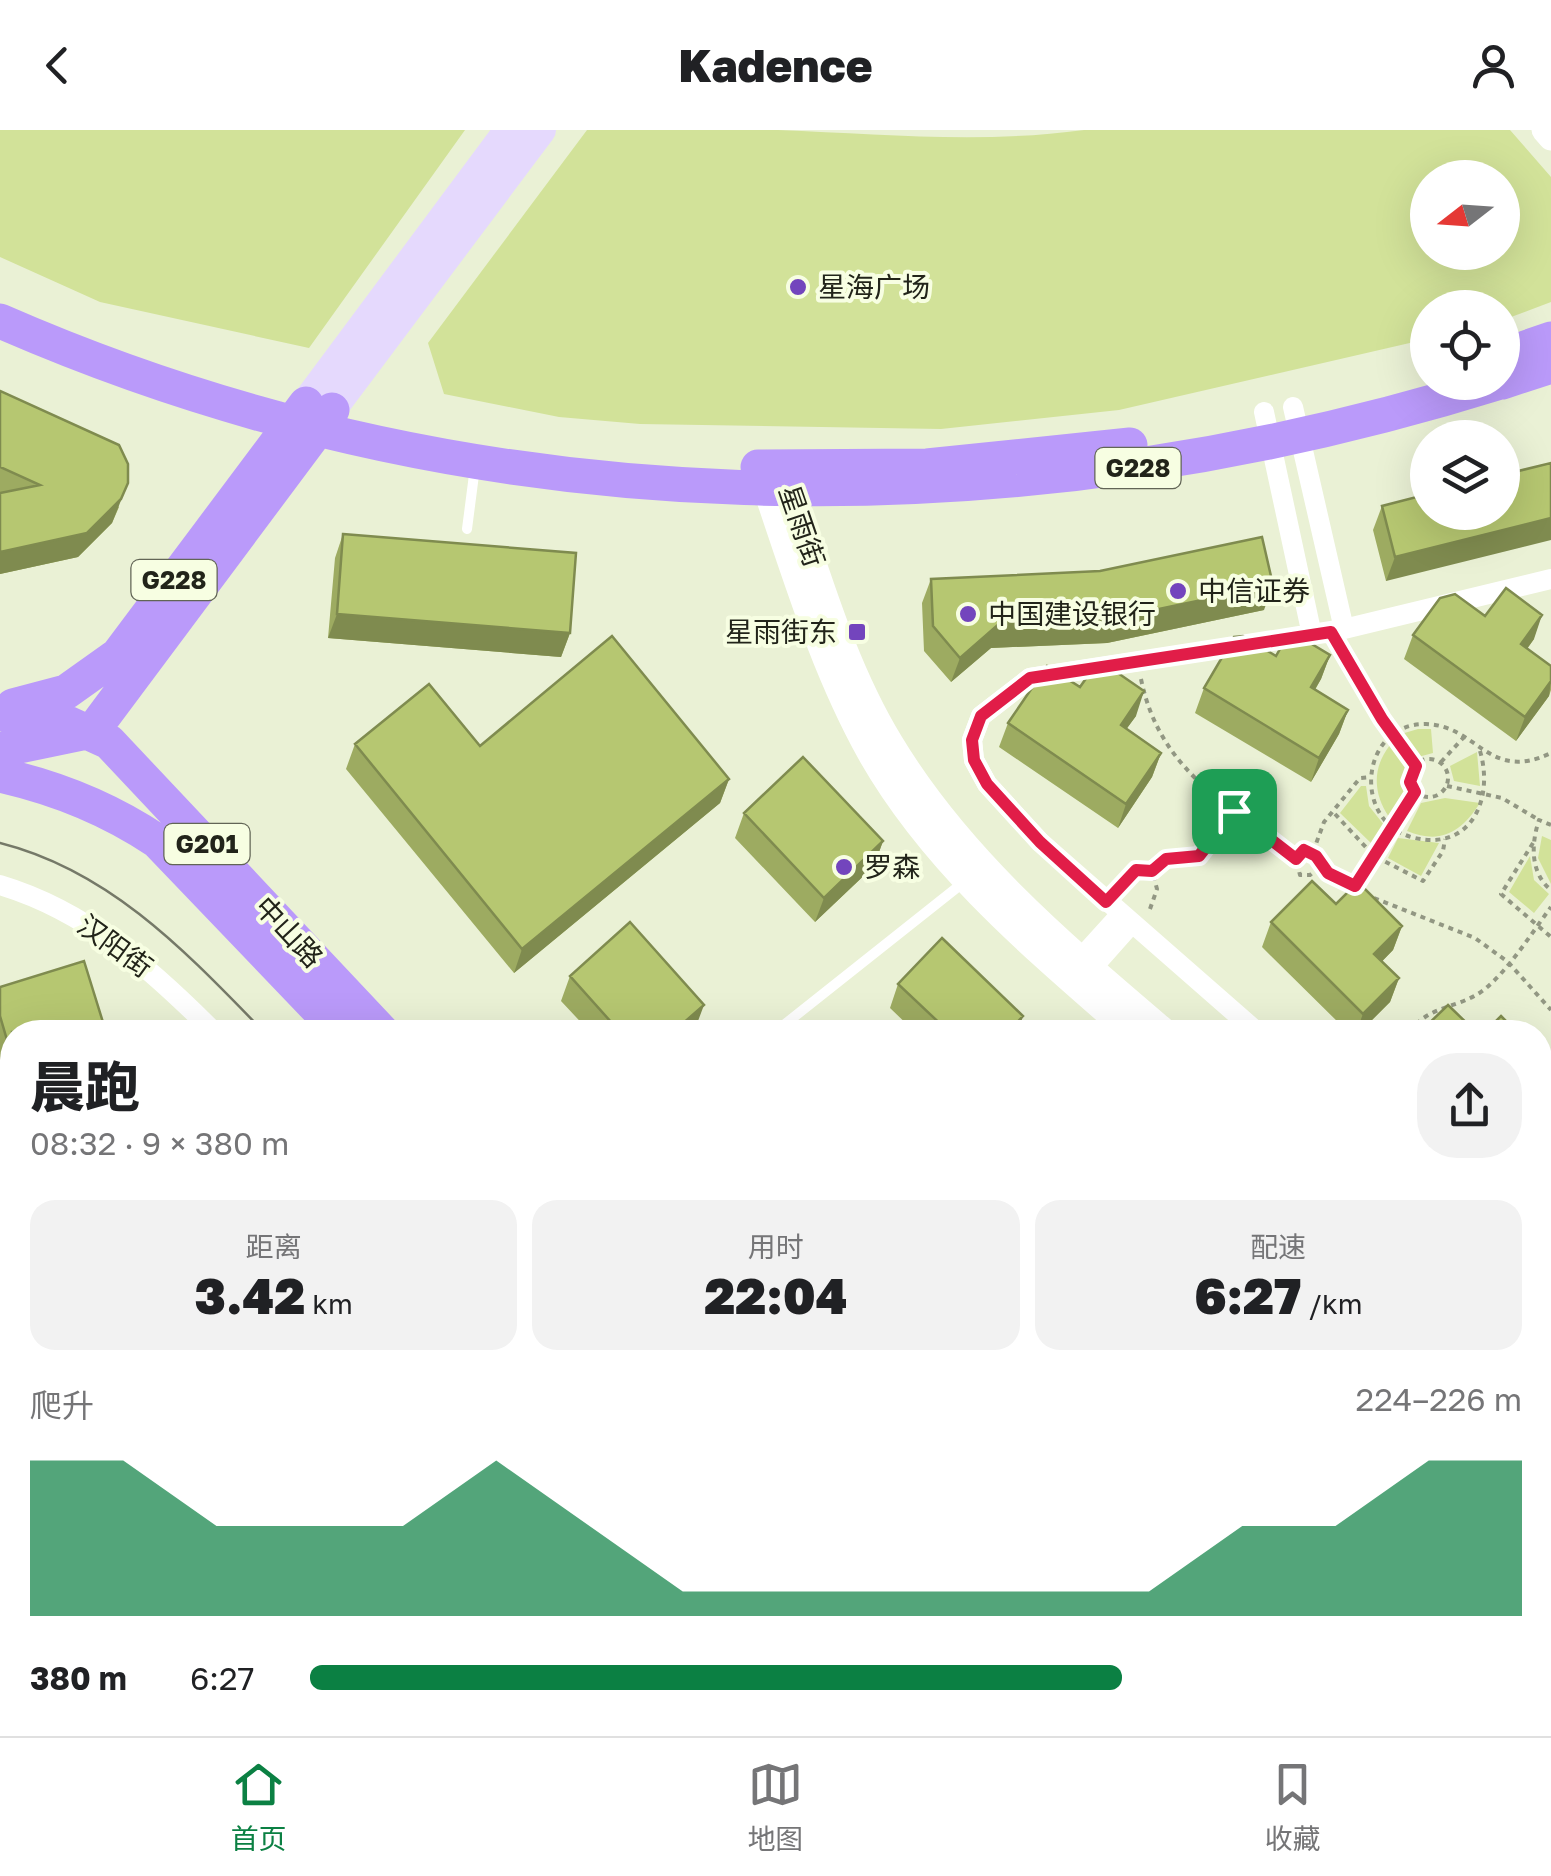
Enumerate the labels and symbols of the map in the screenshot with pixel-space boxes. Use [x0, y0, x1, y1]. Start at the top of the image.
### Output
north arrow [1410, 160, 1520, 270]
place label: 星海广场 [818, 270, 930, 303]
marker: 星海广场 [787, 276, 809, 298]
road number: G228 [1096, 448, 1180, 488]
street label: 星雨街 [773, 481, 832, 571]
road number: G228 [132, 560, 216, 600]
place label: 中信证券 [1198, 574, 1310, 607]
marker: 中信证券 [1167, 580, 1189, 602]
place label: 中国建设银行 [988, 597, 1156, 630]
marker: 中国建设银行 [957, 603, 979, 625]
place label: 星雨街东 [725, 615, 837, 648]
marker: 星雨街东 [846, 621, 868, 643]
pin [1192, 769, 1277, 854]
road number: G201 [164, 824, 250, 864]
place label: 罗森 [864, 850, 920, 883]
marker: 罗森 [833, 856, 855, 878]
street label: 中山路 [249, 890, 330, 974]
street label: 汉阳街 [72, 908, 159, 984]

